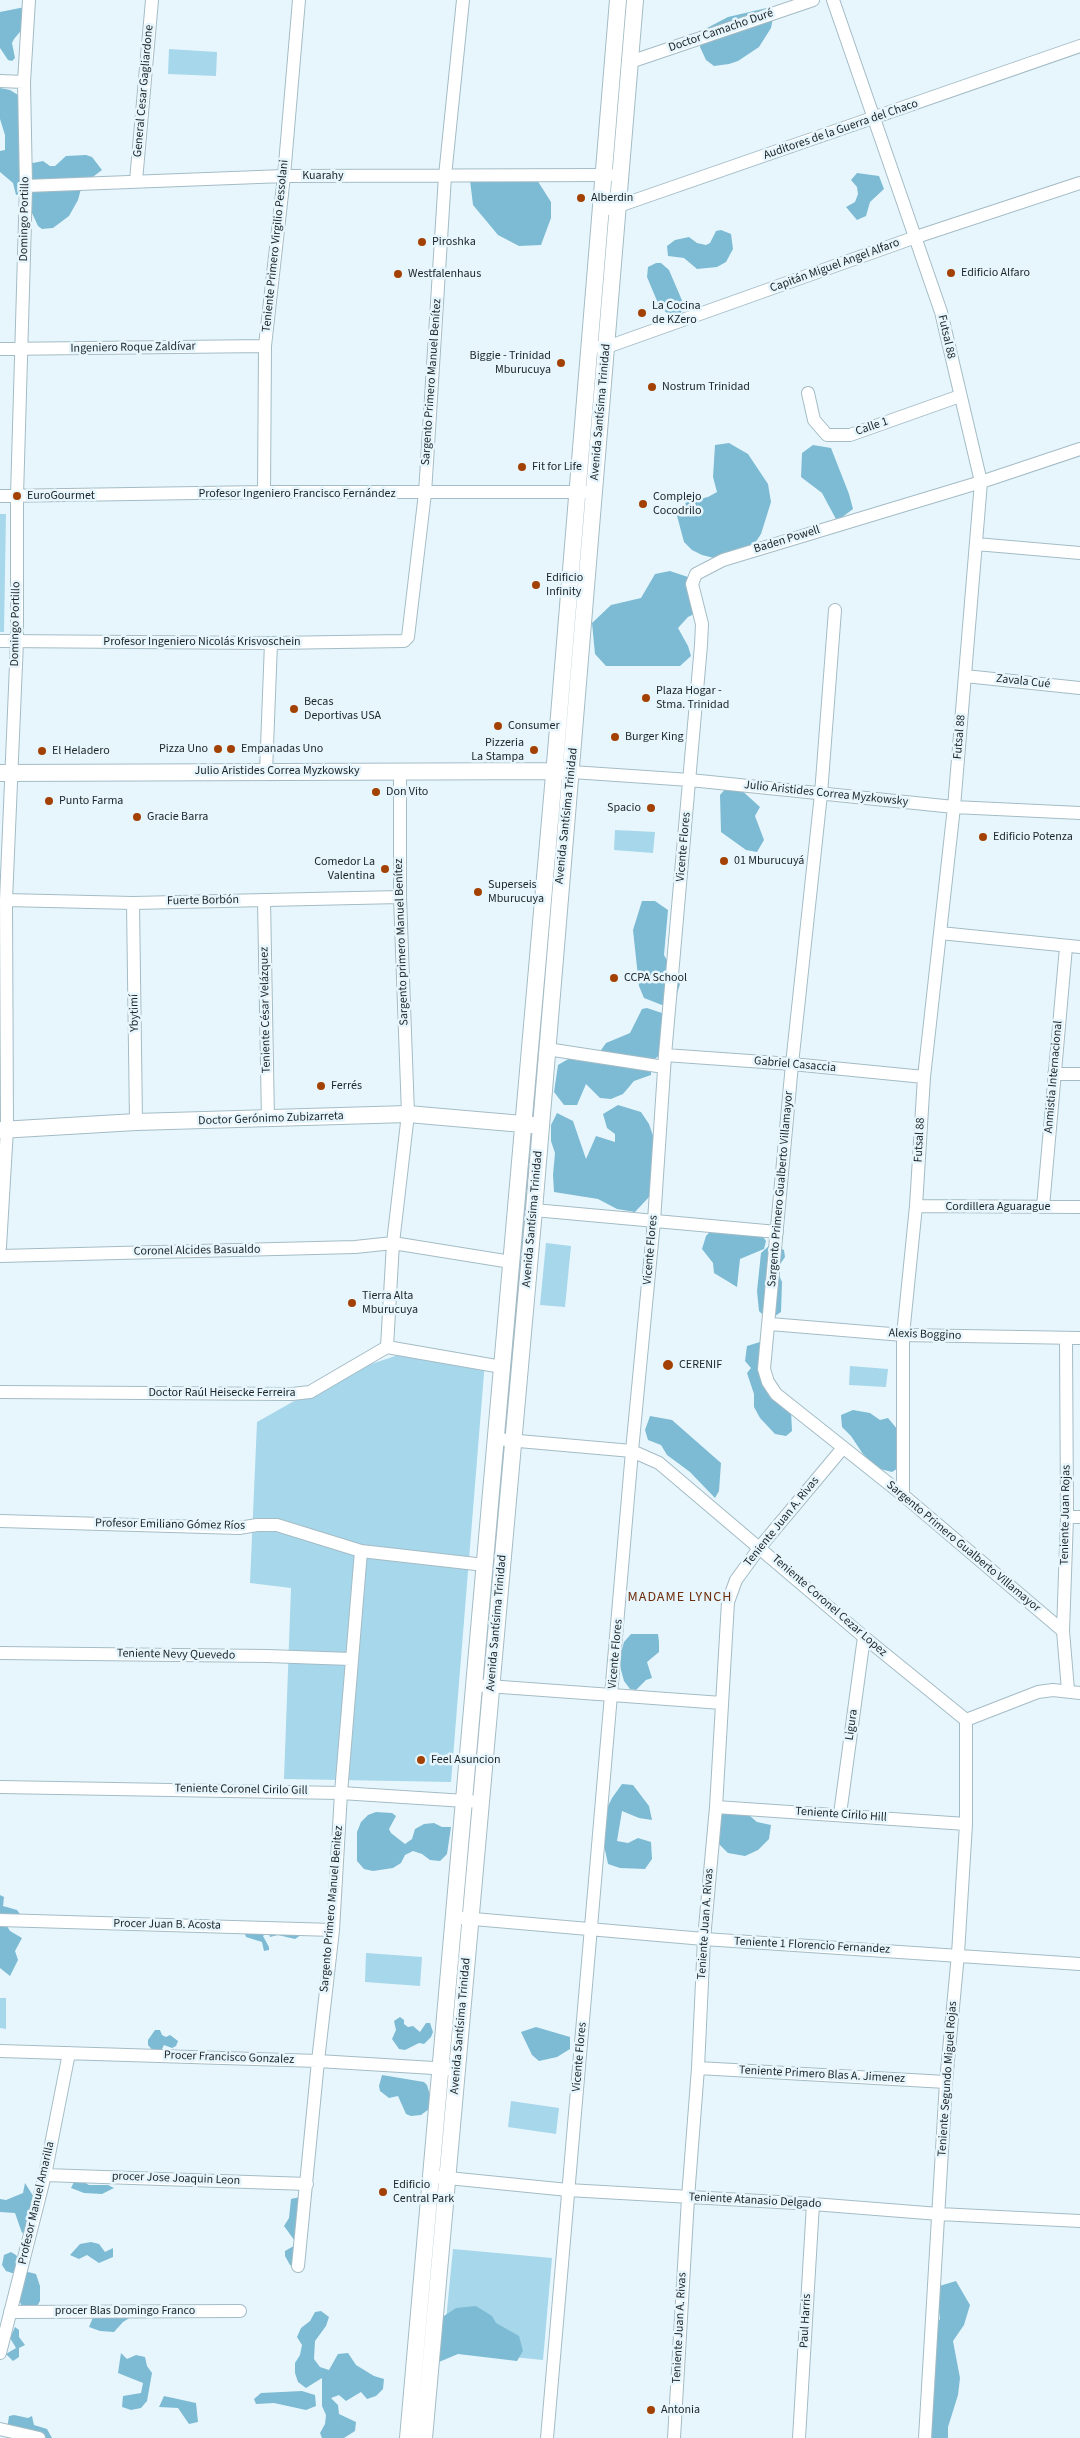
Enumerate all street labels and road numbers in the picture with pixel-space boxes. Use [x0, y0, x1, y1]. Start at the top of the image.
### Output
street label: Doctor Camacho Duré [667, 6, 775, 56]
street label: General Cesar Gagliardone [131, 24, 157, 158]
street label: Auditores de la Guerra del Chaco [762, 97, 920, 163]
street label: Teniente Primero Virgilio Pessolani [260, 159, 292, 333]
street label: Kuarahy [302, 169, 344, 183]
street label: Domingo Portillo [17, 176, 33, 262]
street label: Capitán Miguel Angel Alfaro [768, 236, 902, 296]
street label: Sargento Primero Manuel Benítez [419, 298, 445, 466]
street label: Futsal 88 [934, 314, 958, 360]
street label: Ingeniero Roque Zaldívar [70, 340, 196, 356]
street label: Avenida Santísima Trinidad [588, 343, 614, 481]
street label: Calle 1 [854, 415, 890, 439]
street label: Profesor Ingeniero Francisco Fernández [198, 487, 396, 501]
street label: Baden Powell [752, 523, 822, 557]
street label: Domingo Portillo [8, 581, 24, 667]
street label: Profesor Ingeniero Nicolás Krisvoschein [103, 635, 301, 649]
street label: Zavala Cué [995, 672, 1051, 692]
street label: Futsal 88 [951, 714, 969, 760]
street label: Avenida Santísima Trinidad [553, 747, 581, 885]
street label: Julio Aristides Correa Myzkowsky [195, 764, 359, 778]
street label: Julio Aristides Correa Myzkowsky [743, 778, 909, 810]
street label: Vicente Flores [674, 812, 694, 882]
street label: Sargento primero Manuel Benítez [392, 858, 412, 1026]
street label: Fuerte Borbón [167, 893, 239, 909]
street label: Teniente César Velázquez [258, 947, 274, 1073]
street label: Ybytimí [127, 994, 143, 1032]
street label: Anmistia Internacional [1042, 1020, 1066, 1134]
street label: Gabriel Casaccia [753, 1054, 837, 1076]
street label: Sargento Primero Gualberto Villamayor [765, 1090, 797, 1288]
street label: Doctor Gerónimo Zubizarreta [198, 1109, 344, 1129]
street label: Futsal 88 [912, 1117, 928, 1163]
street label: Avenida Santísima Trinidad [520, 1150, 546, 1288]
street label: Cordillera Aguarague [945, 1200, 1051, 1214]
street label: Vicente Flores [641, 1215, 661, 1285]
street label: Coronel Alcides Basualdo [133, 1243, 261, 1259]
street label: Alexis Boggino [888, 1327, 962, 1343]
street label: Doctor Raúl Heisecke Ferreira [148, 1386, 296, 1400]
street label: Teniente Juan Rojas [1058, 1465, 1074, 1565]
street label: Teniente Juan A. Rivas [741, 1474, 823, 1570]
street label: Sargento Primero Gualberto Villamayor [883, 1478, 1043, 1616]
street label: Profesor Emiliano Gómez Ríos [95, 1516, 245, 1534]
street label: Teniente Coronel Cezar Lopez [768, 1552, 890, 1660]
street label: Avenida Santísima Trinidad [484, 1554, 510, 1692]
street label: Vicente Flores [606, 1619, 626, 1689]
street label: Teniente Nevy Quevedo [117, 1647, 235, 1663]
street label: Ligura [843, 1709, 861, 1741]
street label: Teniente Coronel Cirilo Gill [174, 1782, 308, 1798]
street label: Teniente Cirilo Hill [795, 1805, 887, 1825]
street label: Sargento Primero Manuel Benitez [318, 1825, 346, 1993]
street label: Teniente Juan A. Rivas [695, 1868, 717, 1980]
street label: Procer Juan B. Acosta [113, 1917, 221, 1933]
street label: Teniente 1 Florencio Fernandez [734, 1935, 890, 1957]
street label: Avenida Santísima Trinidad [448, 1957, 474, 2095]
street label: Teniente Segundo Miguel Rojas [935, 2001, 961, 2157]
street label: Vicente Flores [570, 2022, 590, 2092]
street label: Procer Francisco Gonzalez [164, 2049, 294, 2067]
street label: Teniente Primero Blas A. Jimenez [739, 2063, 905, 2087]
street label: Profesor Manuel Amarilla [16, 2140, 58, 2266]
street label: procer Jose Joaquin Leon [112, 2170, 240, 2188]
street label: Teniente Atanasio Delgado [688, 2190, 822, 2212]
street label: Teniente Juan A. Rivas [670, 2272, 690, 2384]
street label: Paul Harris [797, 2293, 815, 2349]
street label: procer Blas Domingo Franco [55, 2304, 195, 2318]

